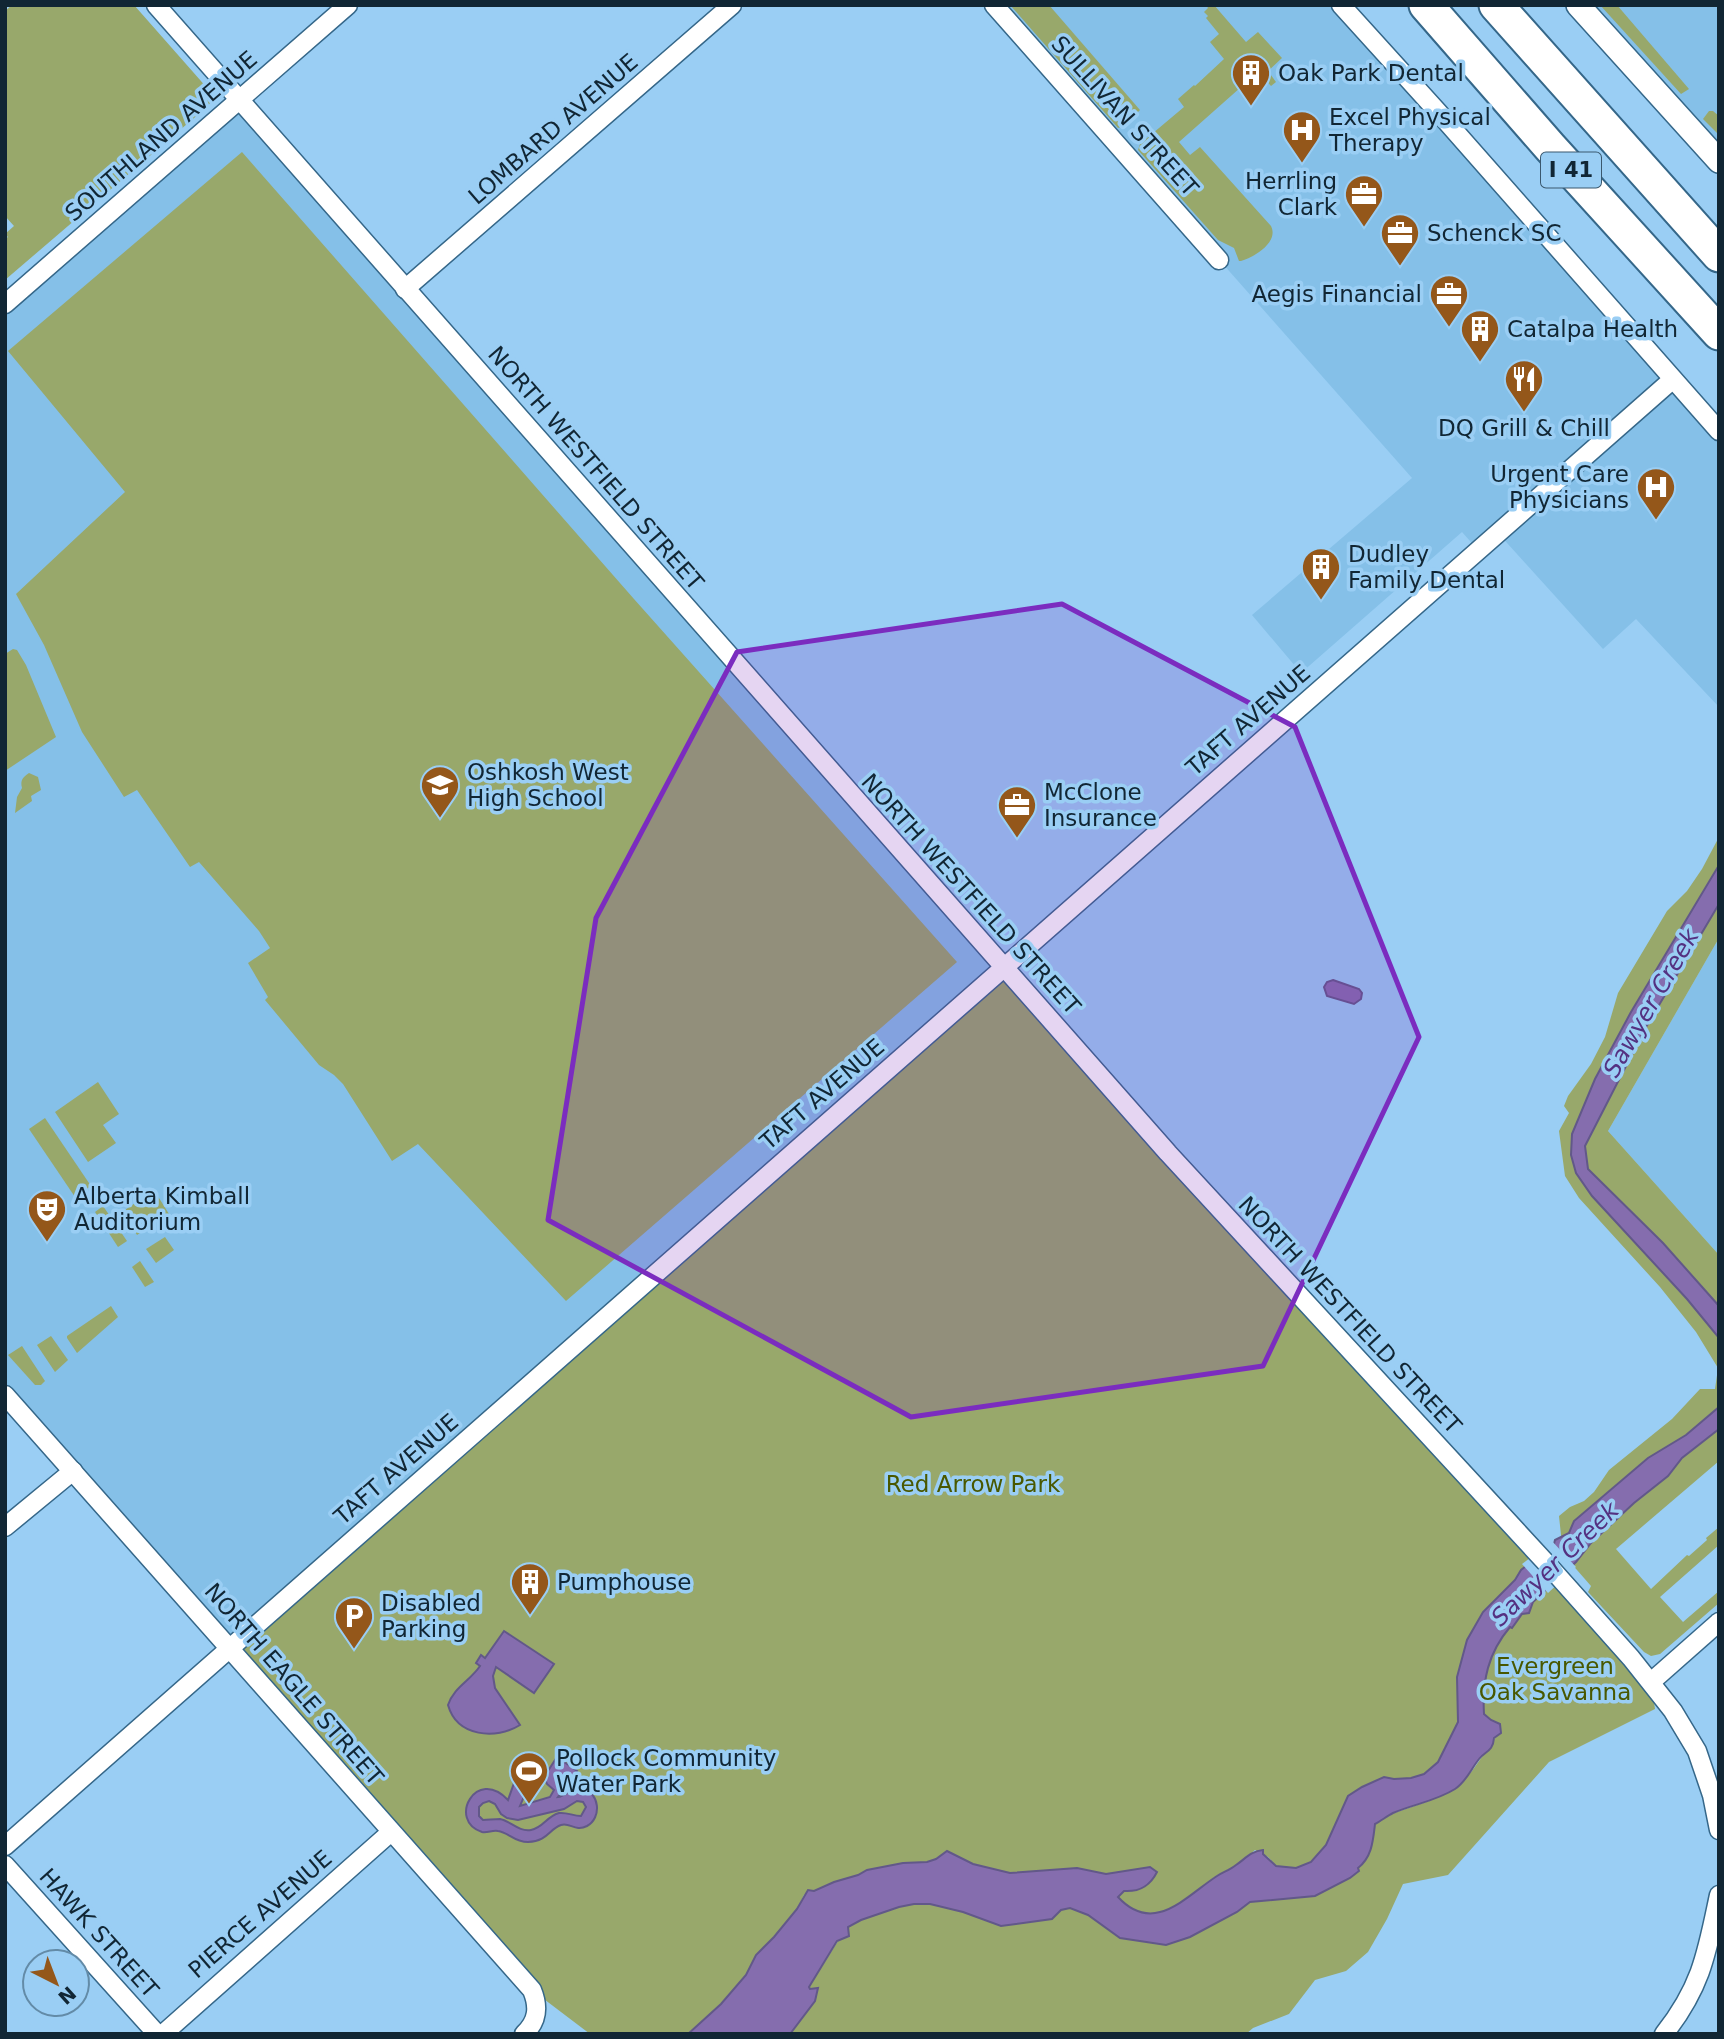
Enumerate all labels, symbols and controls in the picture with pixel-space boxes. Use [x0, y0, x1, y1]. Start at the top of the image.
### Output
street label: SULLIVAN STREET [1046, 31, 1204, 202]
street label: SOUTHLAND AVENUE [60, 46, 262, 226]
street label: LOMBARD AVENUE [463, 48, 643, 210]
building icon: Oak Park Dental [1230, 52, 1272, 107]
place label: Oak Park Dental [1278, 60, 1464, 86]
place label: Excel Physical Therapy [1328, 104, 1491, 156]
hospital icon: Excel Physical Therapy [1281, 109, 1323, 164]
road number: I 41 [1541, 152, 1601, 188]
place label: Herrling Clark [1245, 168, 1338, 220]
office icon: Herrling Clark [1343, 173, 1385, 228]
office icon: Schenck SC [1379, 212, 1421, 267]
place label: Schenck SC [1427, 220, 1562, 246]
office icon: Aegis Financial [1428, 273, 1470, 328]
place label: Aegis Financial [1252, 281, 1422, 307]
building icon: Catalpa Health [1459, 308, 1501, 363]
place label: Catalpa Health [1507, 316, 1678, 342]
street label: NORTH WESTFIELD STREET [483, 341, 710, 596]
restaurant icon: DQ Grill & Chill [1503, 358, 1545, 413]
place label: DQ Grill & Chill [1438, 415, 1610, 441]
place label: Urgent Care Physicians [1490, 461, 1629, 513]
hospital icon: Urgent Care Physicians [1635, 466, 1677, 521]
place label: Dudley Family Dental [1348, 541, 1505, 593]
building icon: Dudley Family Dental [1300, 546, 1342, 601]
street label: TAFT AVENUE [1180, 659, 1315, 781]
place label: Oshkosh West High School [467, 759, 629, 811]
school or university icon: Oshkosh West High School [419, 764, 461, 819]
street label: NORTH WESTFIELD STREET [856, 769, 1086, 1020]
place label: McClone Insurance [1044, 779, 1157, 831]
office icon: McClone Insurance [996, 784, 1038, 839]
water label: Sawyer Creek [1597, 923, 1705, 1082]
street label: TAFT AVENUE [754, 1033, 889, 1155]
place label: Alberta Kimball Auditorium [74, 1183, 250, 1235]
theatre icon: Alberta Kimball Auditorium [26, 1188, 68, 1243]
street label: NORTH WESTFIELD STREET [1233, 1191, 1467, 1439]
street label: TAFT AVENUE [328, 1408, 463, 1530]
park label: Red Arrow Park [886, 1471, 1061, 1497]
water label: Sawyer Creek [1486, 1495, 1625, 1632]
building icon: Pumphouse [509, 1561, 551, 1616]
place label: Pumphouse [557, 1569, 691, 1595]
street label: NORTH EAGLE STREET [199, 1578, 389, 1791]
place label: Disabled Parking [381, 1590, 481, 1642]
parking icon: Disabled Parking [333, 1595, 375, 1650]
park label: Evergreen Oak Savanna [1479, 1653, 1631, 1705]
place label: Pollock Community Water Park [556, 1745, 776, 1797]
sports icon: Pollock Community Water Park [508, 1750, 550, 1805]
street label: PIERCE AVENUE [183, 1845, 337, 1983]
street label: HAWK STREET [34, 1863, 164, 2004]
north arrow [21, 1948, 91, 2018]
text: N [54, 1982, 81, 2009]

